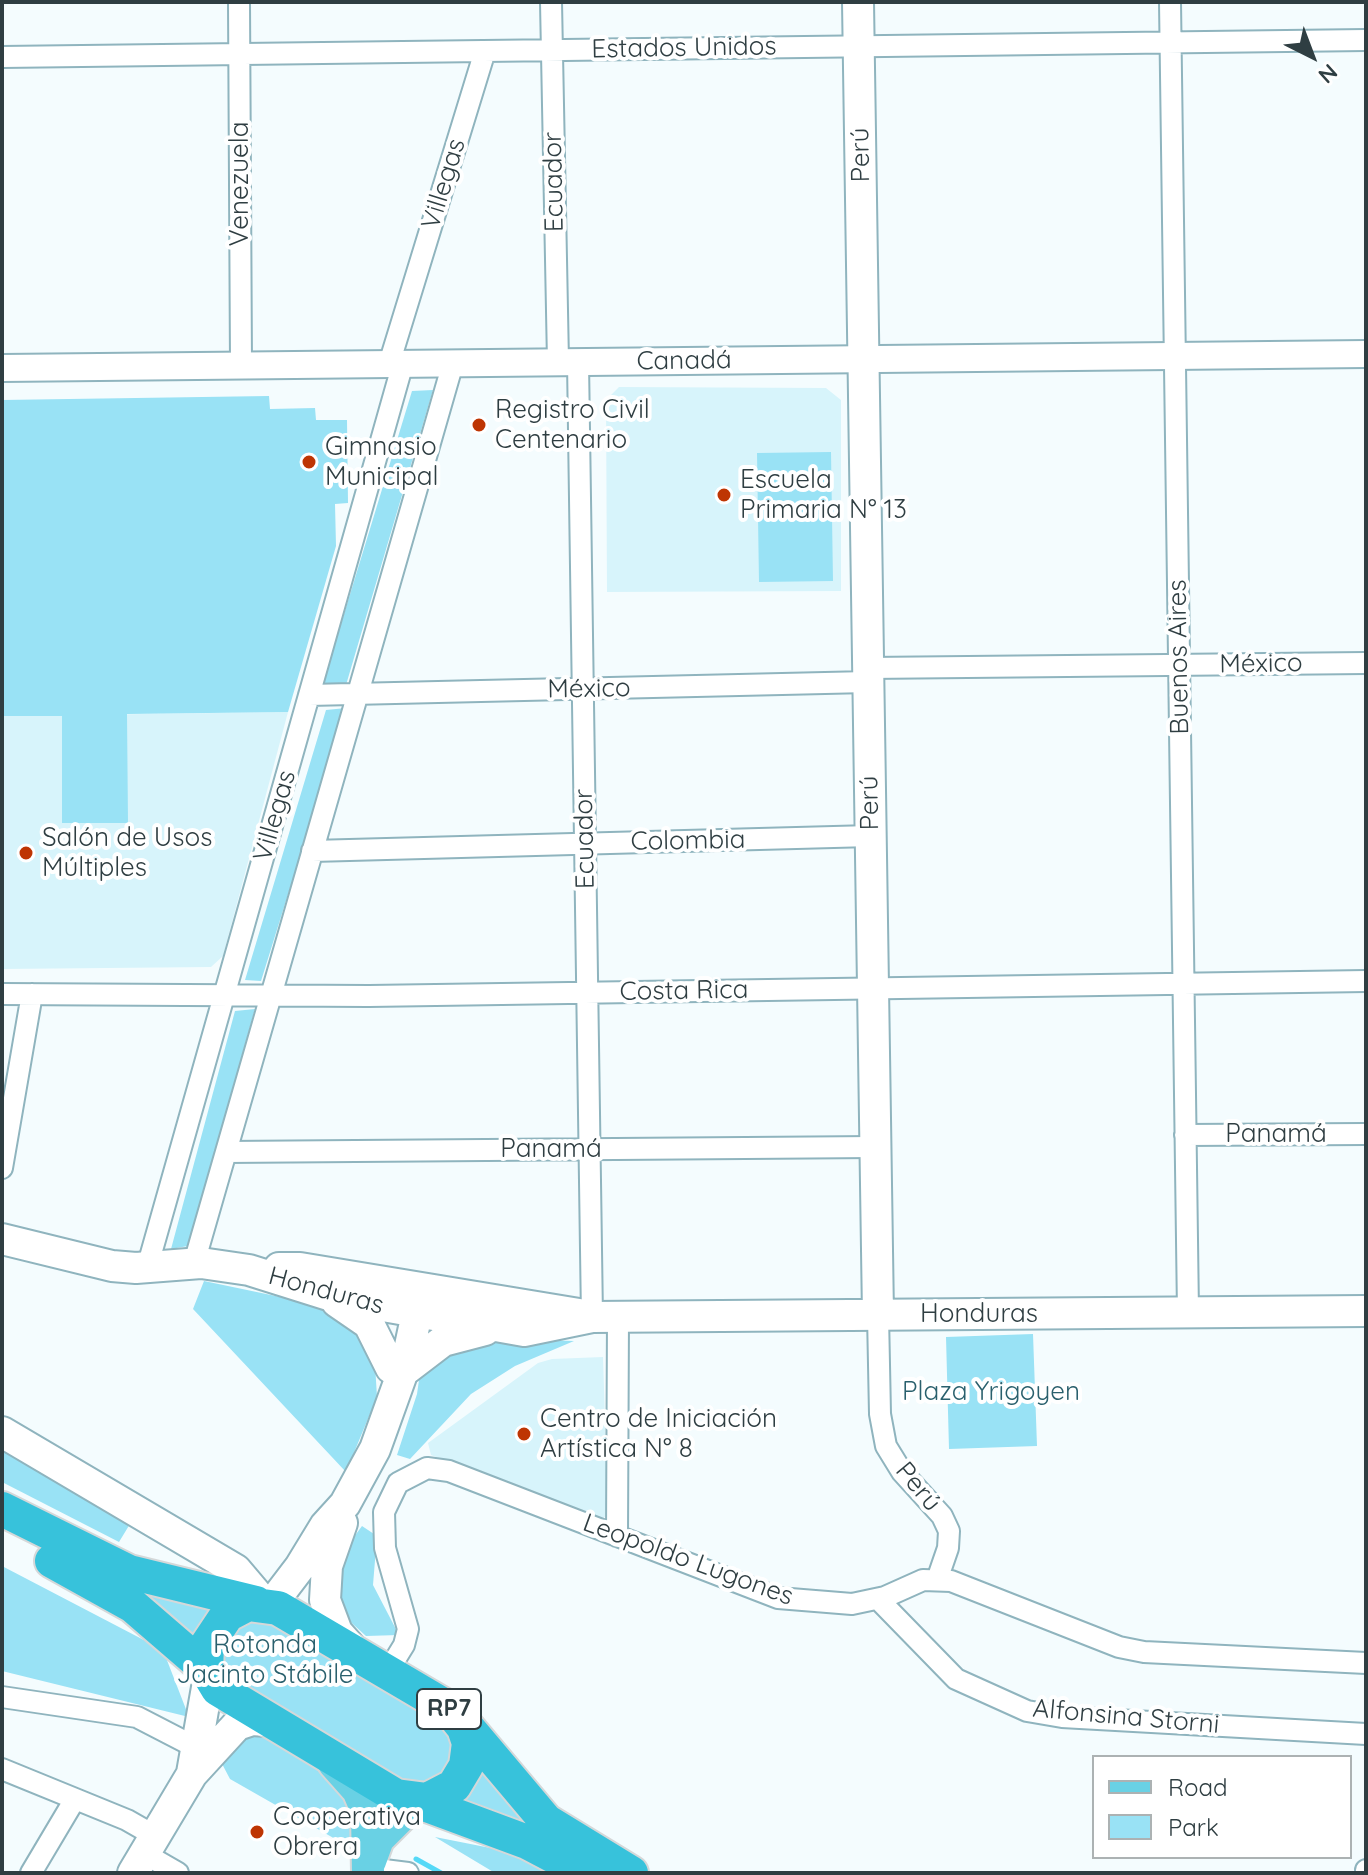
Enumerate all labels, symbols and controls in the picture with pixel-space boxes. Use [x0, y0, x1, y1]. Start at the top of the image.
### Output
north arrow [1272, 16, 1352, 96]
street label: Estados Unidos [591, 31, 777, 65]
text: N [1313, 58, 1343, 90]
street label: Venezuela [224, 122, 256, 246]
street label: Perú [845, 127, 877, 183]
street label: Ecuador [538, 132, 570, 232]
street label: Villegas [415, 135, 473, 233]
street label: Canadá [636, 345, 732, 377]
place label: Registro Civil Centenario [495, 394, 650, 456]
marker: Registro Civil Centenario [470, 416, 488, 434]
place label: Gimnasio Municipal [325, 431, 438, 492]
marker: Gimnasio Municipal [300, 453, 318, 471]
place label: Escuela Primaria N° 13 [740, 464, 907, 526]
marker: Escuela Primaria N° 13 [715, 486, 733, 504]
street label: Buenos Aires [1162, 579, 1196, 735]
street label: México [1219, 648, 1303, 680]
street label: México [547, 673, 631, 705]
street label: Villegas [247, 767, 303, 865]
street label: Perú [854, 775, 886, 831]
street label: Ecuador [569, 789, 601, 889]
place label: Salón de Usos Múltiples [42, 822, 212, 884]
street label: Colombia [630, 824, 746, 858]
marker: Salón de Usos Múltiples [17, 844, 35, 862]
street label: Costa Rica [619, 974, 749, 1008]
street label: Panamá [1225, 1118, 1327, 1150]
street label: Panamá [500, 1133, 602, 1165]
street label: Honduras [265, 1261, 387, 1321]
street label: Honduras [920, 1298, 1038, 1330]
park label: Plaza Yrigoyen [902, 1376, 1080, 1408]
place label: Centro de Iniciación Artística N° 8 [540, 1403, 777, 1464]
marker: Centro de Iniciación Artística N° 8 [515, 1425, 533, 1443]
street label: Perú [888, 1456, 948, 1518]
street label: Leopoldo Lugones [579, 1507, 797, 1613]
park label: Rotonda Jacinto Stábile [176, 1629, 354, 1690]
road number: RP7 [417, 1689, 481, 1729]
street label: Alfonsina Storni [1031, 1693, 1221, 1741]
legend [1092, 1755, 1352, 1859]
text: Road [1168, 1772, 1228, 1802]
place label: Cooperativa Obrera [273, 1801, 421, 1862]
text: Park [1168, 1812, 1219, 1842]
marker: Cooperativa Obrera [248, 1823, 266, 1841]

